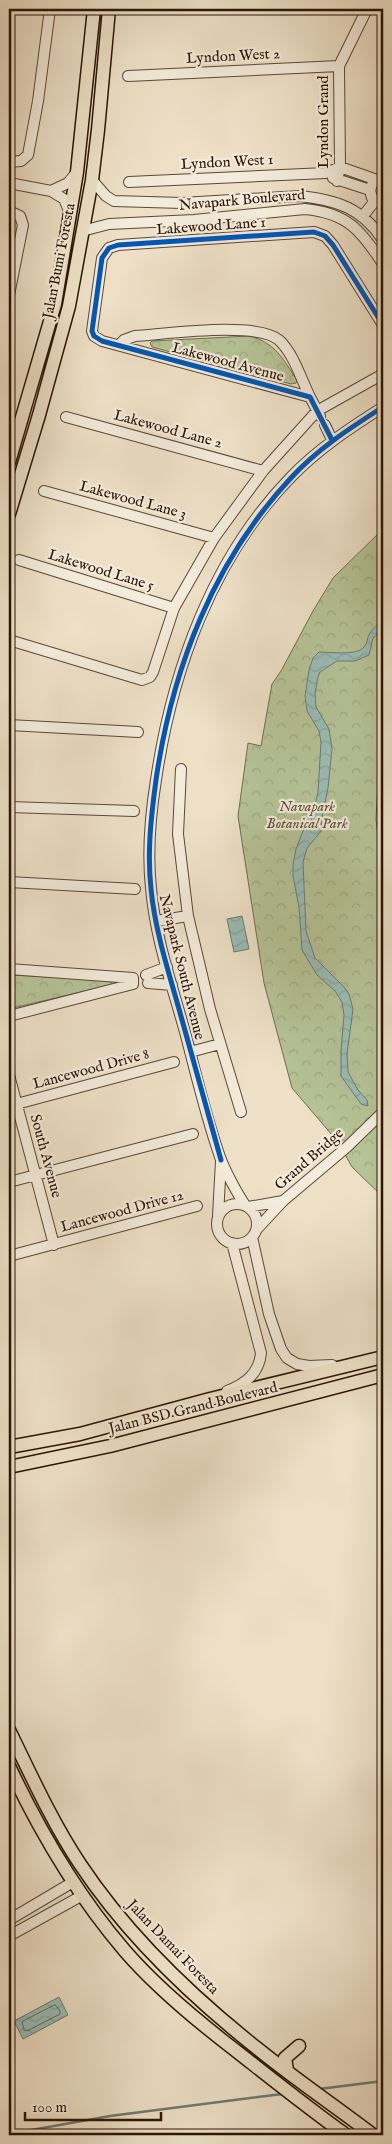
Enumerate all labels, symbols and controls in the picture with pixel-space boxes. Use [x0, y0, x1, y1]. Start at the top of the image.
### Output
street label: Lyndon West 2 [185, 44, 281, 68]
street label: Lyndon Grand [314, 75, 333, 168]
street label: Lyndon West 1 [180, 150, 274, 174]
street label: Navapark Boulevard [178, 185, 307, 215]
street label: Jalan Bumi Foresta [38, 201, 80, 322]
street label: Lakewood Lane 1 [155, 213, 267, 239]
street label: Lakewood Avenue [170, 338, 286, 386]
street label: Lakewood Lane 2 [112, 405, 224, 453]
street label: Lakewood Lane 3 [77, 477, 189, 523]
street label: Lakewood Lane 5 [46, 545, 157, 595]
park label: Navapark Botanical Park [266, 797, 348, 833]
street label: Navapark South Avenue [155, 892, 209, 1042]
street label: Lancewood Drive 8 [31, 1044, 151, 1094]
street label: South Avenue [26, 1112, 66, 1200]
street label: Grand Bridge [270, 1124, 348, 1194]
street label: Lancewood Drive 12 [58, 1185, 186, 1237]
street label: Jalan BSD Grand Boulevard [105, 1378, 280, 1439]
street label: Jalan Damai Foresta [121, 1894, 223, 1999]
scale bar [25, 2089, 161, 2121]
text: 100 m [32, 2098, 68, 2117]

